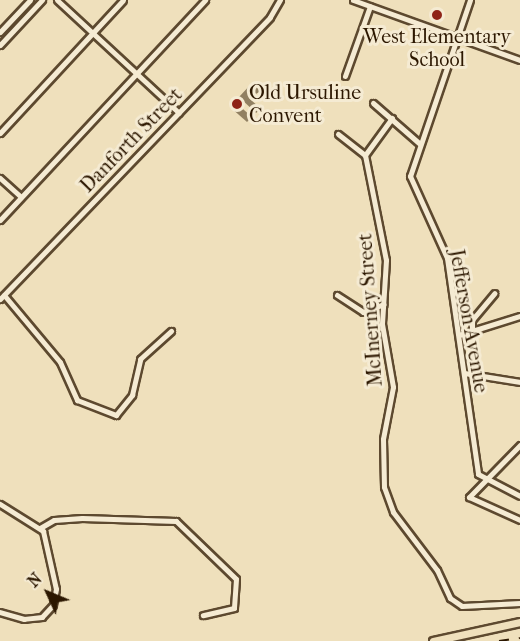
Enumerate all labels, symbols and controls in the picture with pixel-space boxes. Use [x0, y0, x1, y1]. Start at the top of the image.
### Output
marker: West Elementary School [430, 8, 444, 22]
place label: West Elementary School [363, 24, 511, 71]
place label: Old Ursuline Convent [249, 80, 361, 127]
street label: Danforth Street [75, 83, 187, 197]
marker: Old Ursuline Convent [230, 97, 244, 111]
street label: McInerney Street [353, 233, 387, 387]
street label: Jefferson Avenue [445, 248, 493, 394]
north arrow [18, 563, 78, 623]
text: N [24, 569, 46, 591]

